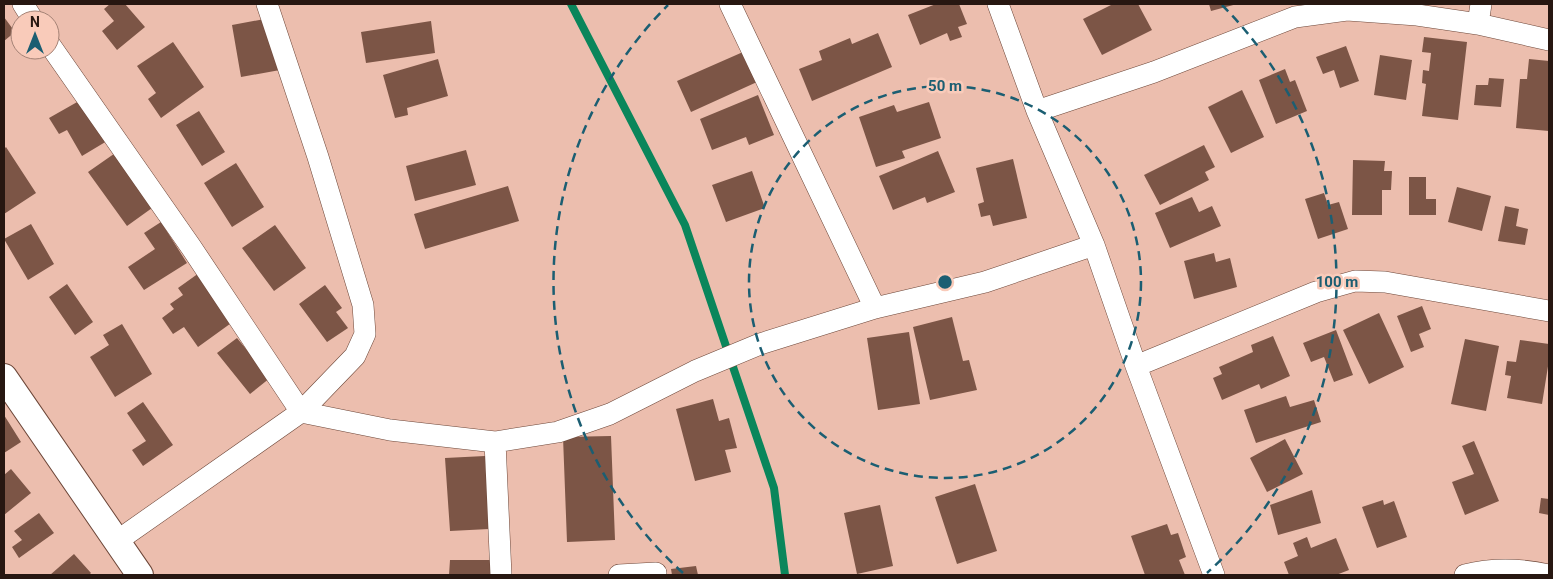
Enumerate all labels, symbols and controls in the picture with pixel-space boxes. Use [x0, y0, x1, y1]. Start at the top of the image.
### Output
north arrow [10, 10, 60, 60]
text: N [30, 14, 40, 30]
text: 50 m [928, 77, 962, 95]
centre of rings [936, 273, 954, 291]
text: 100 m [1316, 273, 1358, 291]

